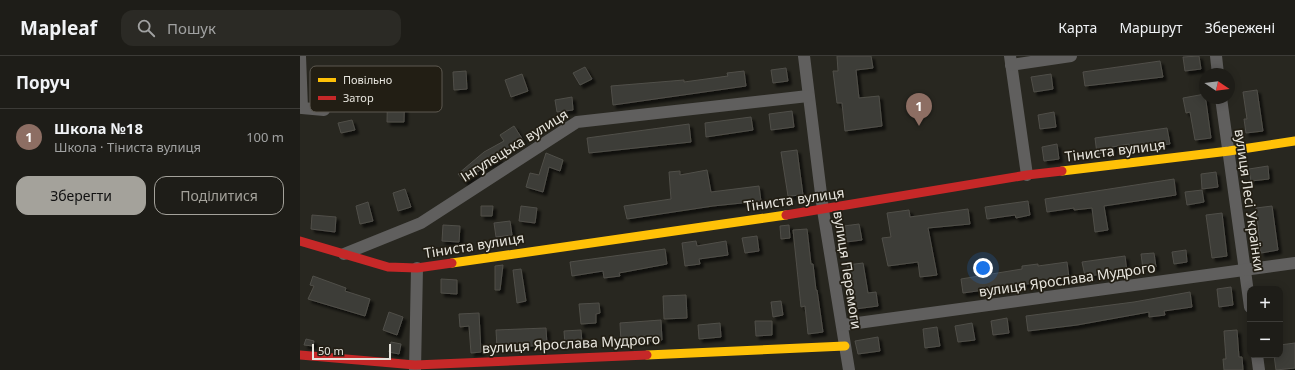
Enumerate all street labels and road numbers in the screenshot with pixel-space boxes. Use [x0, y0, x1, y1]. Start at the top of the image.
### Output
street label: Інгулецька вулиця [457, 104, 571, 186]
street label: вулиця Лесі Українки [1231, 128, 1269, 272]
street label: Тіниста вулиця [1064, 134, 1166, 166]
street label: Тіниста вулиця [743, 183, 845, 215]
street label: вулиця Перемоги [829, 210, 867, 330]
street label: Тіниста вулиця [423, 228, 525, 262]
street label: вулиця Ярослава Мудрого [977, 257, 1157, 301]
street label: вулиця Ярослава Мудрого [482, 329, 660, 357]

